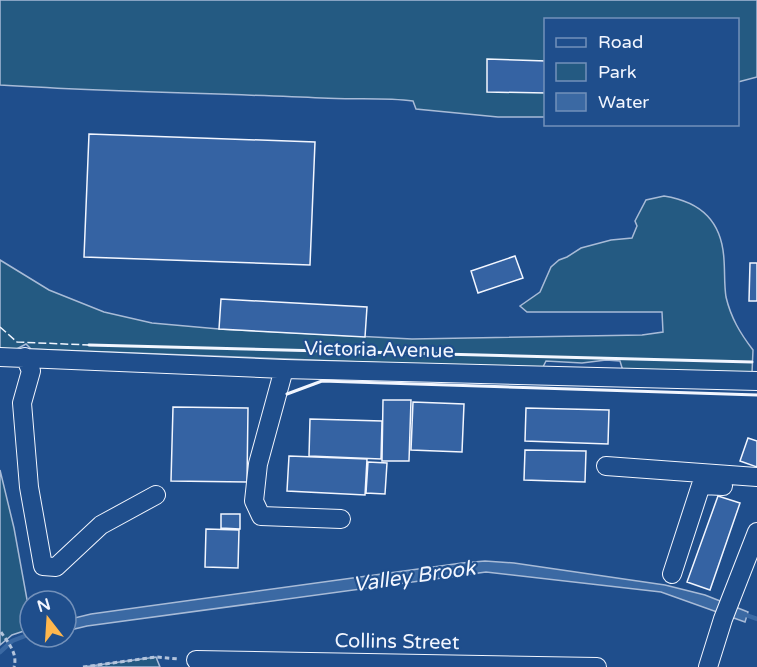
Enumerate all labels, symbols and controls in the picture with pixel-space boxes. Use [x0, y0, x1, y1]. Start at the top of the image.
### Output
legend [544, 18, 739, 126]
text: Road [598, 31, 643, 53]
text: Park [598, 61, 637, 83]
text: Water [598, 91, 649, 113]
street label: Victoria Avenue [304, 337, 454, 363]
water label: Valley Brook [351, 555, 478, 597]
north arrow [18, 589, 78, 649]
text: N [35, 594, 53, 617]
street label: Collins Street [334, 629, 460, 655]

